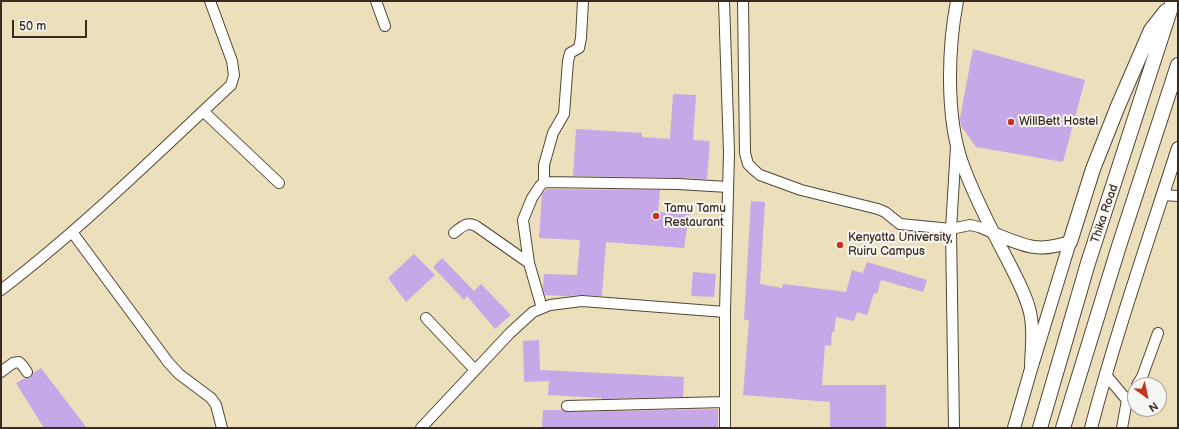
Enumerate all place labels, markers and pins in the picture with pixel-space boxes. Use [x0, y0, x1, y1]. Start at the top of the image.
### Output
place label: WillBett Hostel [1019, 115, 1098, 129]
marker: WillBett Hostel [1006, 117, 1016, 127]
place label: Tamu Tamu Restaurant [664, 202, 726, 230]
marker: Tamu Tamu Restaurant [651, 211, 661, 221]
place label: Kenyatta University, Ruiru Campus [848, 231, 952, 259]
marker: Kenyatta University, Ruiru Campus [835, 240, 845, 250]

